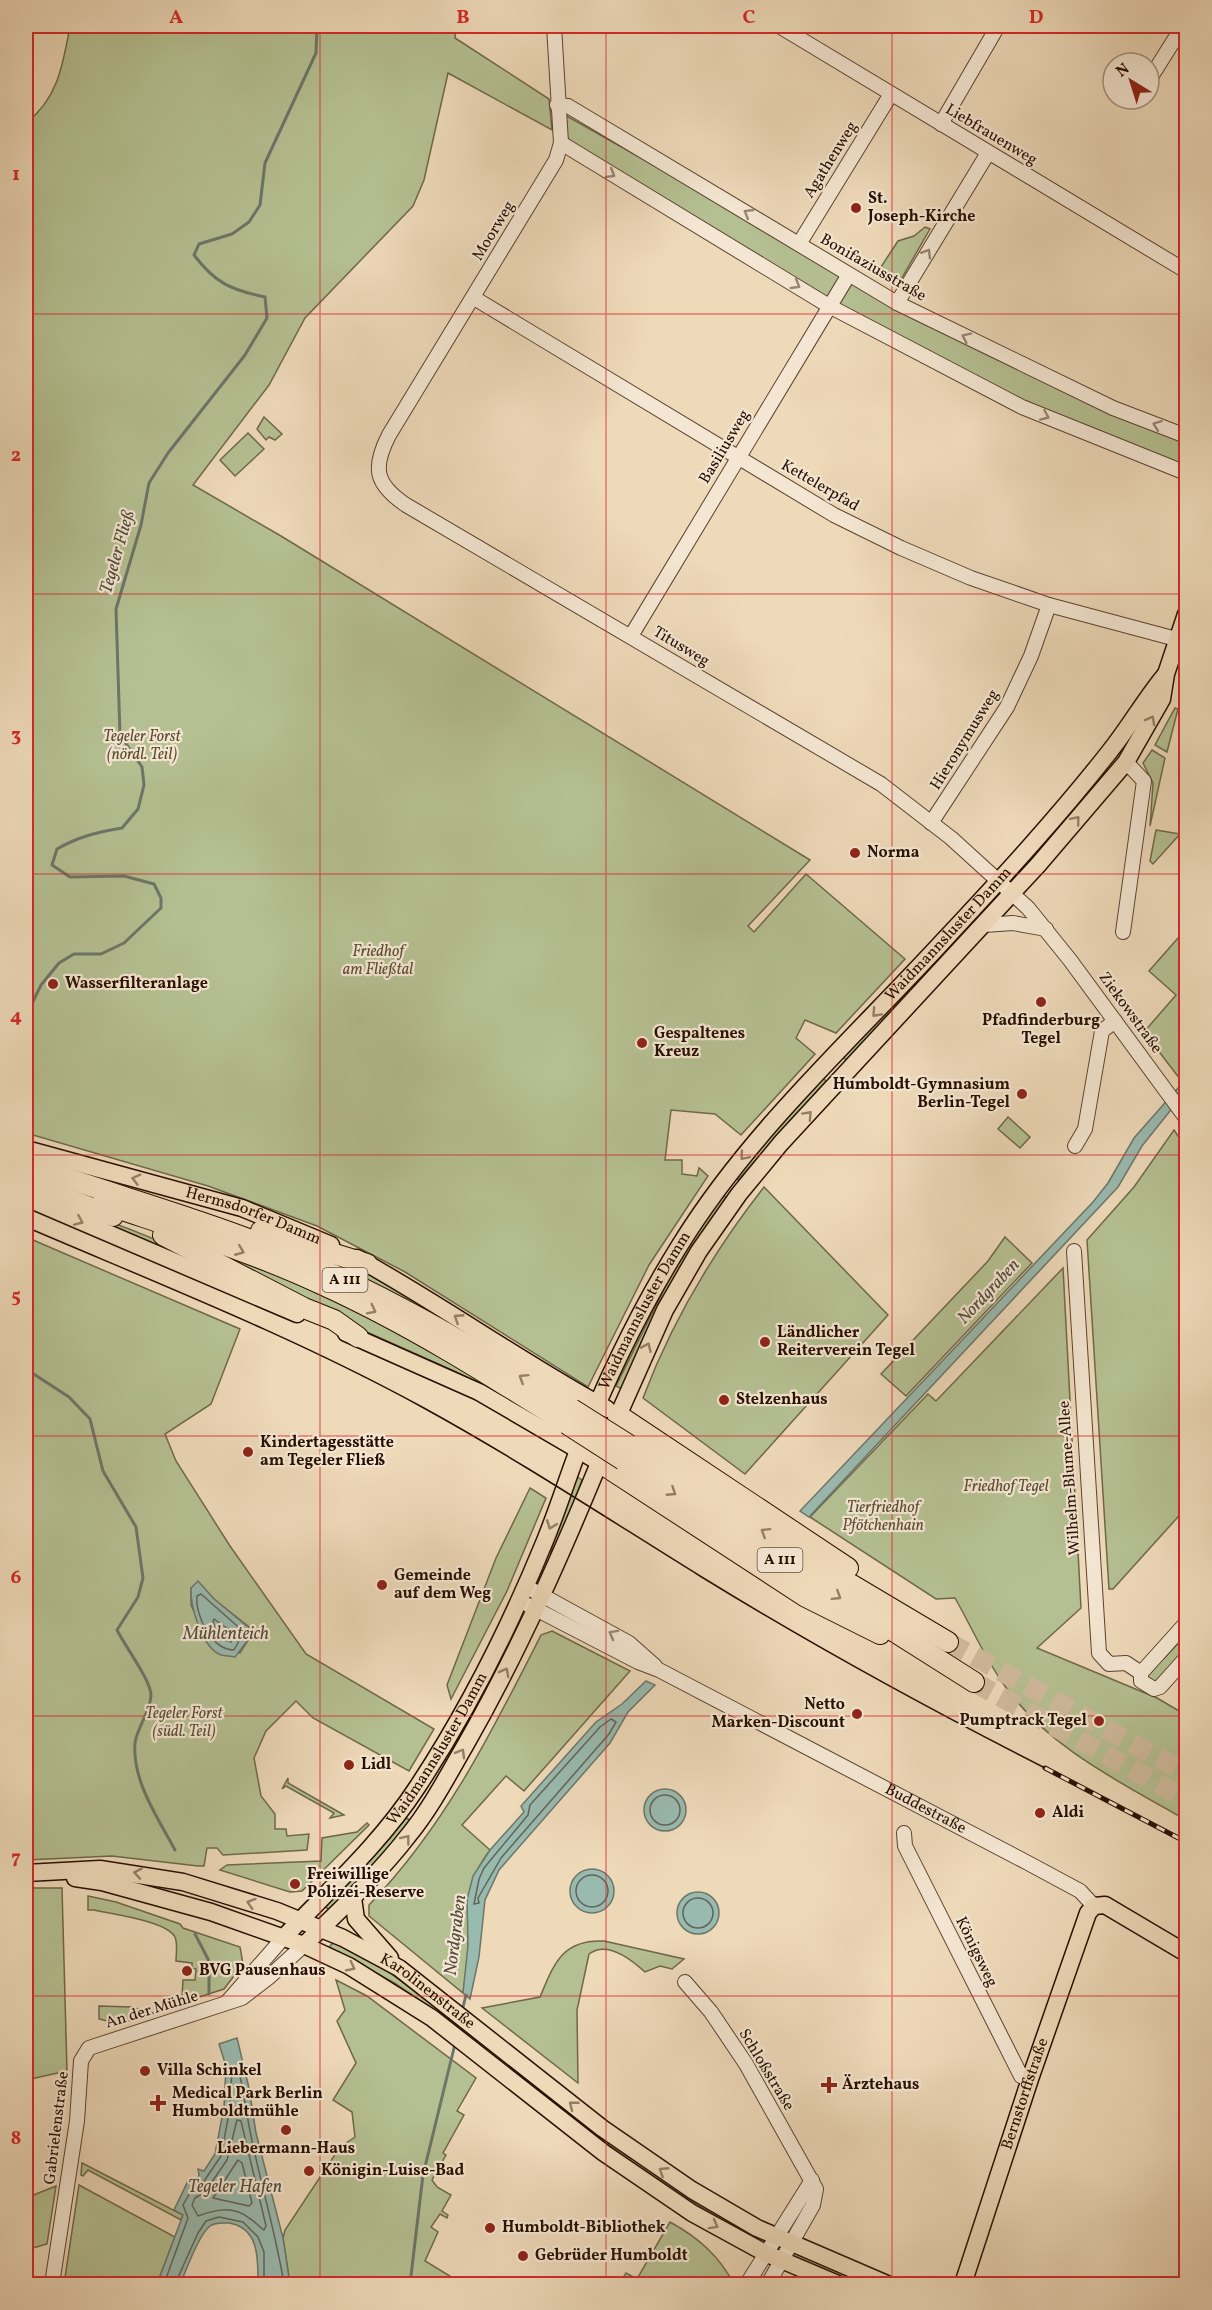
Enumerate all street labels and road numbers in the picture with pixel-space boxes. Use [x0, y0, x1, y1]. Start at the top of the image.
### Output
street label: Liebfrauenweg [941, 99, 1041, 171]
street label: Agathenweg [799, 117, 863, 203]
street label: Moorweg [467, 197, 521, 265]
street label: Bonifaziusstraße [816, 229, 930, 307]
street label: Basiliusweg [694, 406, 756, 488]
street label: Kettelerpfad [777, 455, 863, 517]
street label: Titusweg [649, 621, 713, 673]
street label: Hieronymusweg [925, 685, 1005, 795]
street label: Waidmannsluster Damm [880, 862, 1017, 1006]
street label: Ziekowstraße [1093, 968, 1167, 1058]
street label: Hermsdorfer Damm [183, 1182, 324, 1251]
street label: Waidmannsluster Damm [594, 1228, 697, 1394]
road number: A 111 [322, 1268, 368, 1292]
street label: Wilhelm-Blume-Allee [1054, 1400, 1086, 1556]
road number: A 111 [758, 1548, 802, 1572]
street label: Waidmannsluster Damm [382, 1669, 493, 1830]
street label: Buddestraße [881, 1779, 970, 1840]
street label: Königsweg [950, 1913, 1002, 1991]
street label: Karolinenstraße [376, 1949, 480, 2035]
street label: An der Mühle [103, 1985, 201, 2035]
street label: Schloßstraße [733, 2025, 799, 2115]
street label: Bernstorffstraße [997, 2035, 1054, 2153]
street label: Gabrielenstraße [39, 2070, 75, 2186]

